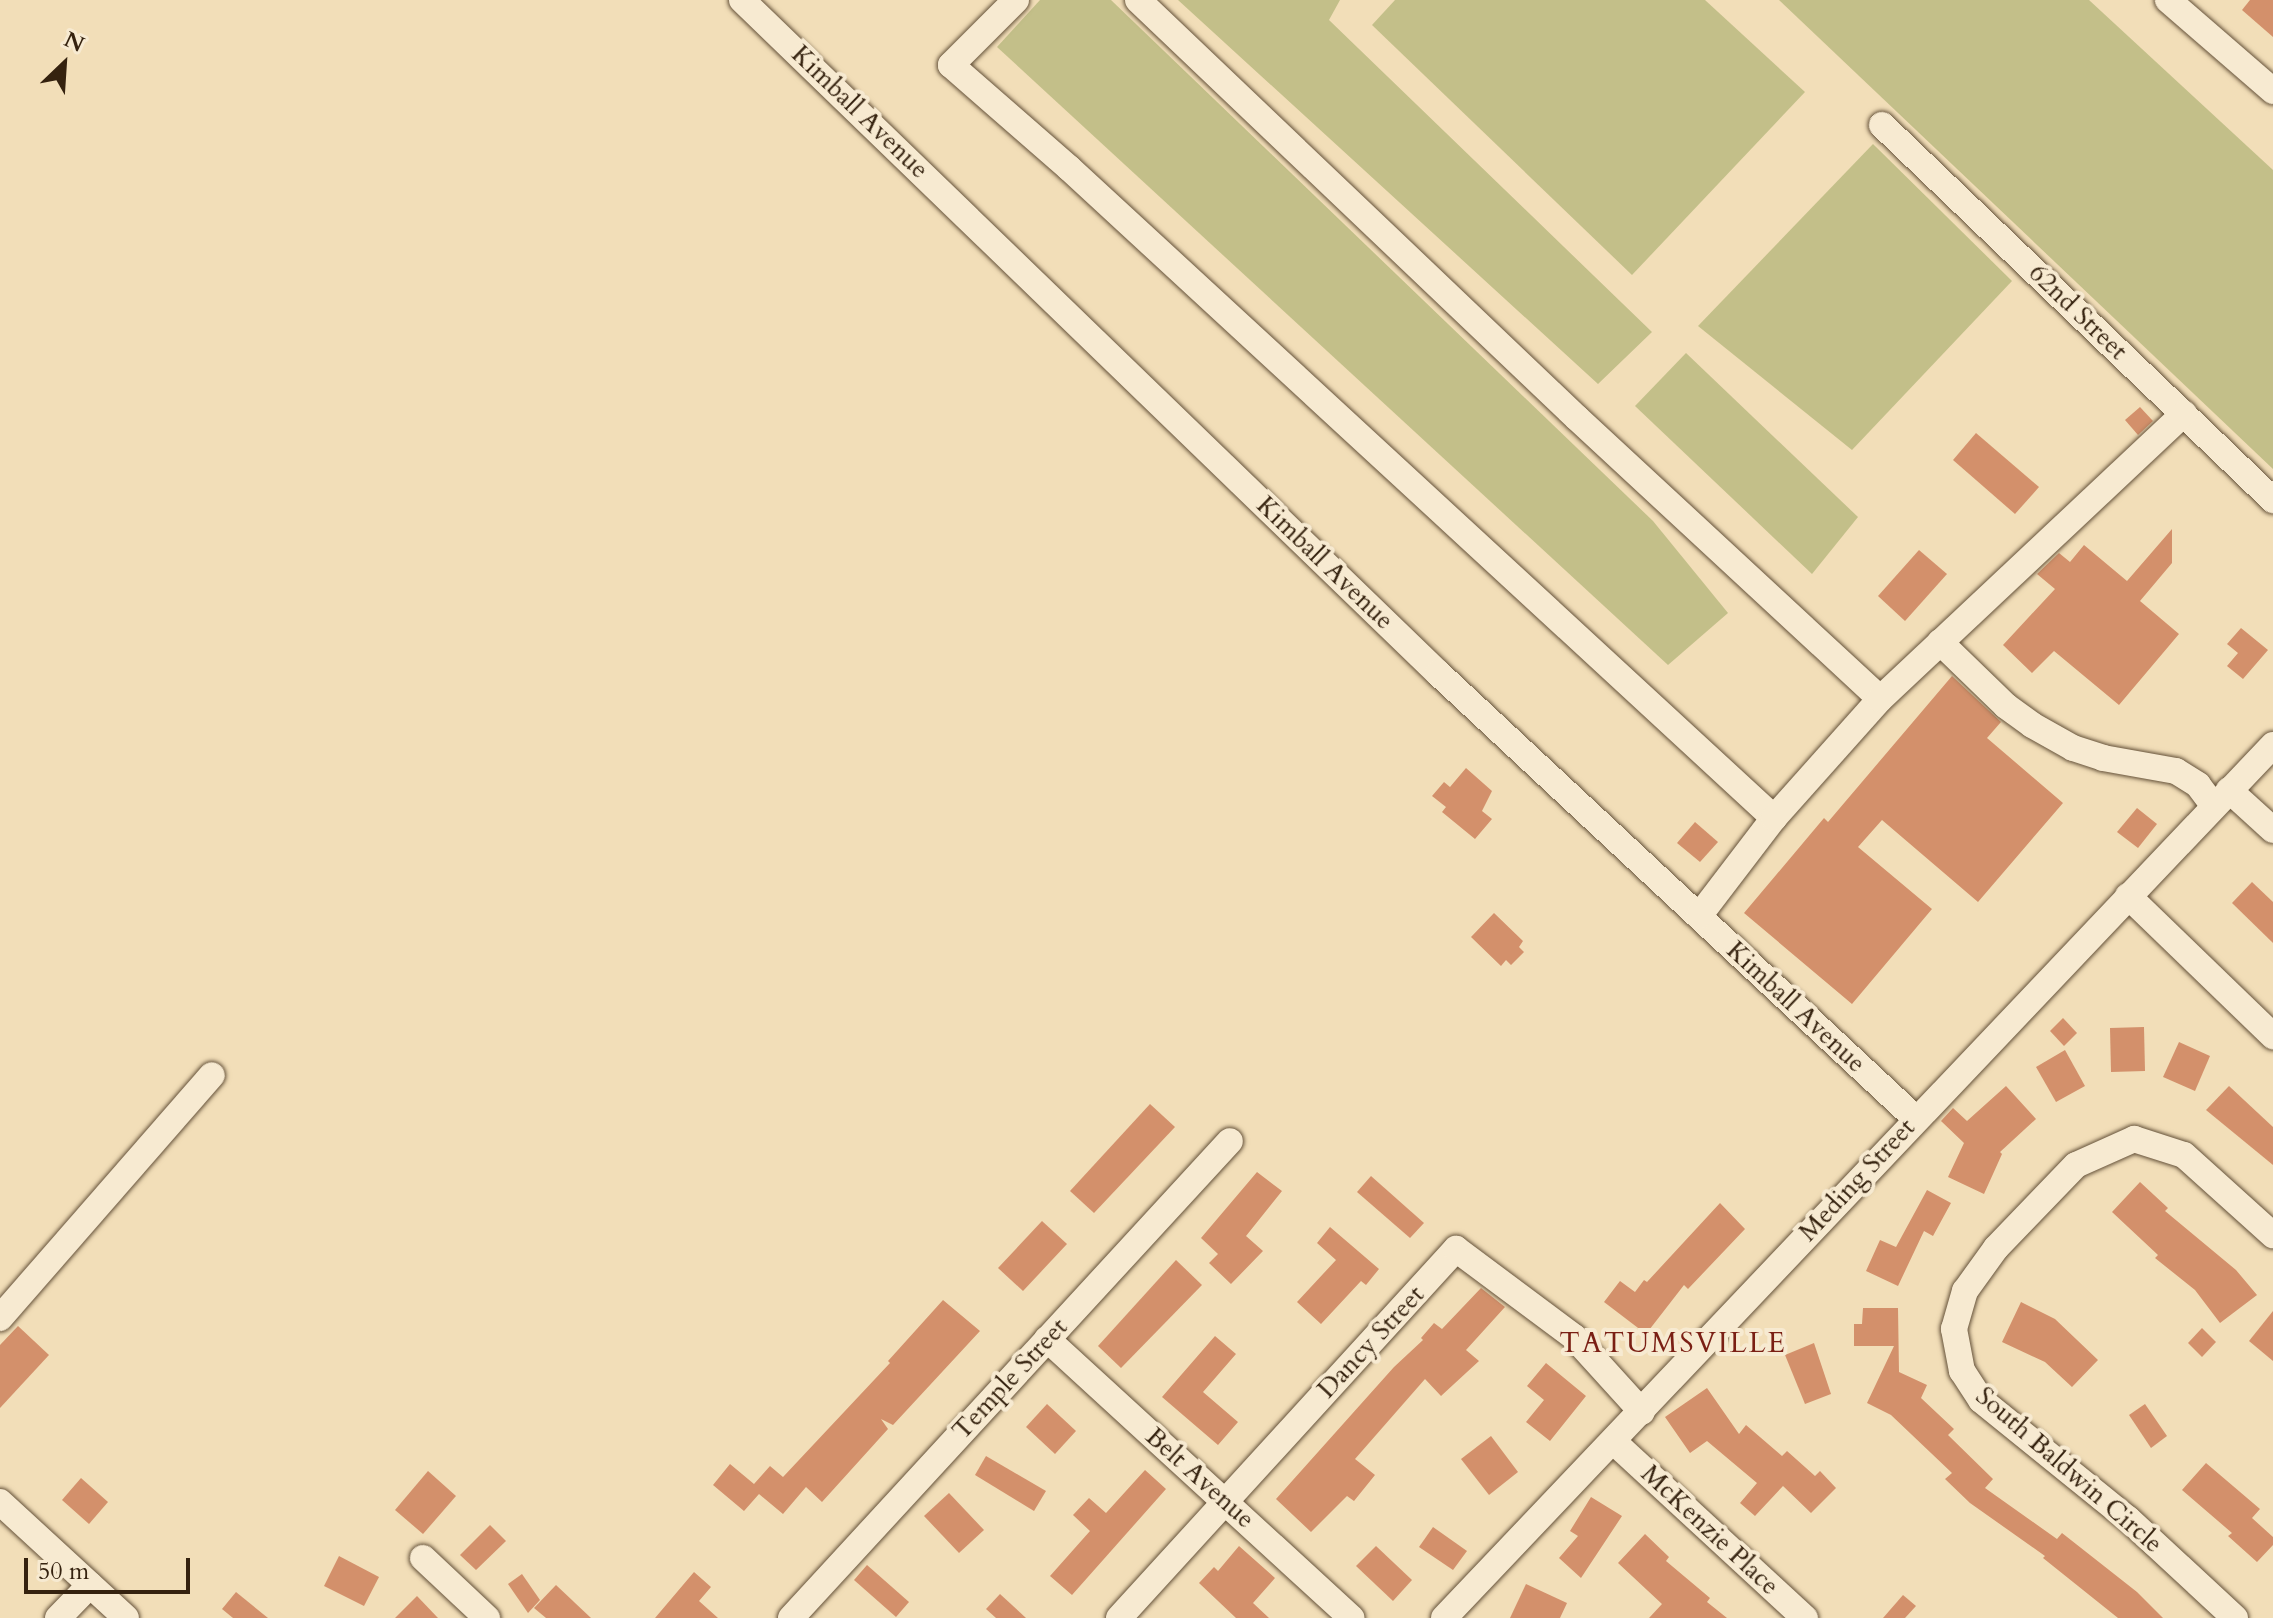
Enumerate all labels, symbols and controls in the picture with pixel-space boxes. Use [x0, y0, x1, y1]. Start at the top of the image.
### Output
north arrow [24, 24, 104, 104]
text: N [59, 25, 89, 60]
street label: Kimball Avenue [785, 39, 935, 185]
street label: 62nd Street [2022, 257, 2134, 367]
street label: Kimball Avenue [1250, 490, 1400, 636]
street label: Kimball Avenue [1720, 935, 1872, 1079]
street label: Meding Street [1792, 1112, 1922, 1248]
street label: Dancy Street [1311, 1279, 1431, 1405]
street label: Temple Street [946, 1312, 1074, 1446]
district label: TATUMSVILLE [1559, 1326, 1787, 1360]
street label: South Baldwin Circle [1969, 1380, 2169, 1560]
street label: Belt Avenue [1139, 1421, 1261, 1535]
street label: McKenzie Place [1635, 1458, 1785, 1602]
scale bar [28, 1542, 194, 1592]
text: 50 m [38, 1555, 89, 1588]

